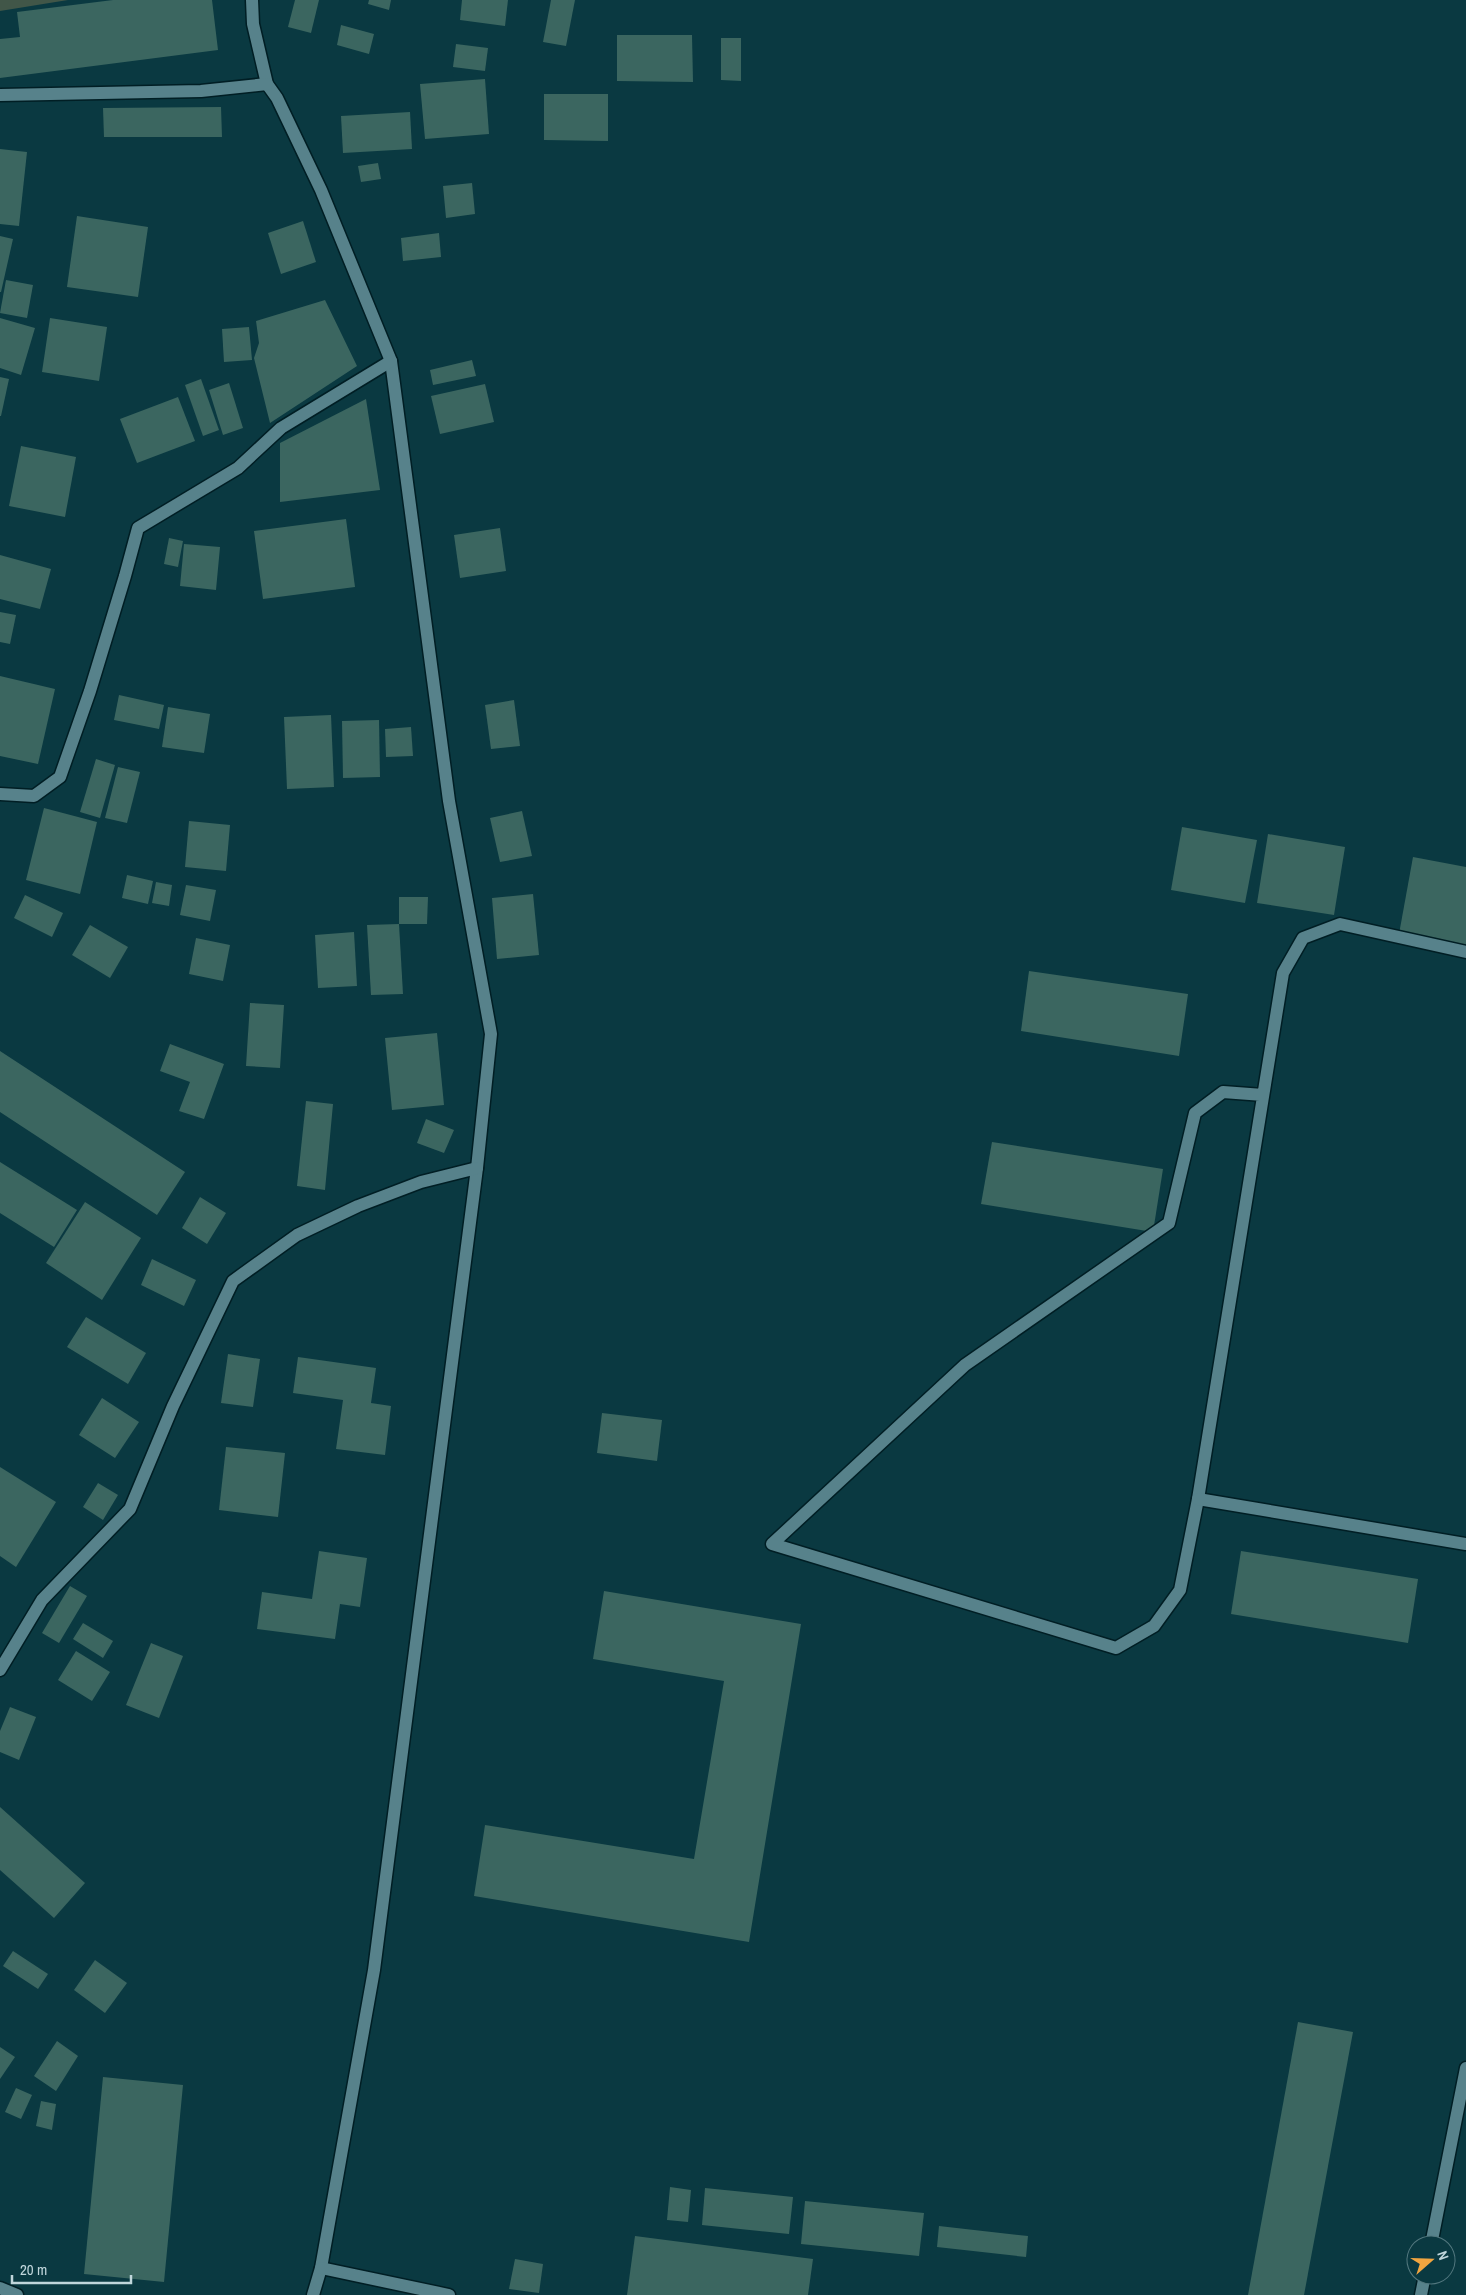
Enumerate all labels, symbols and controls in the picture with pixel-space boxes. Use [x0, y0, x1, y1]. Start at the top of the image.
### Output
north arrow [1406, 2235, 1456, 2285]
text: N [1433, 2249, 1453, 2263]
scale bar [12, 2252, 131, 2284]
text: 20 m [20, 2259, 47, 2280]

